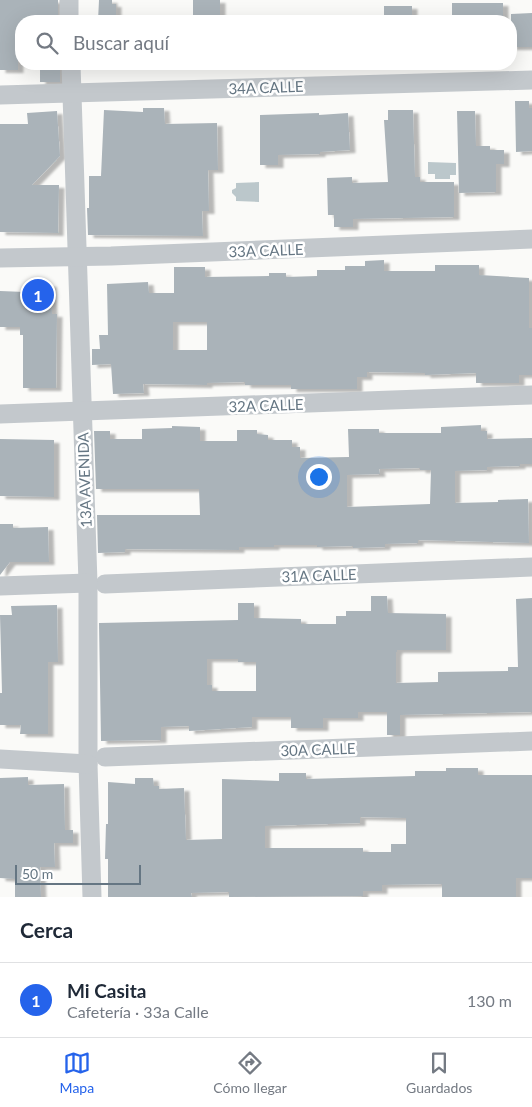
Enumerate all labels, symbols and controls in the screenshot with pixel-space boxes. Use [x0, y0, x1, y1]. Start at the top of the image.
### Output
search box [15, 15, 517, 70]
icon: search [33, 29, 61, 57]
text: Buscar aquí [73, 31, 169, 54]
street label: 34A CALLE [228, 77, 304, 97]
street label: 33A CALLE [228, 240, 304, 260]
pin: 1 [22, 276, 54, 314]
street label: 32A CALLE [228, 395, 304, 415]
street label: 13A AVENIDA [73, 431, 95, 528]
your location [306, 464, 332, 490]
street label: 31A CALLE [281, 565, 357, 585]
street label: 30A CALLE [280, 739, 356, 759]
scale bar [15, 862, 141, 885]
text: 50 m [22, 865, 53, 882]
text: Cerca [20, 917, 73, 942]
text: Mi Casita [67, 979, 146, 1002]
text: 1 [31, 991, 41, 1010]
text: 130 m [467, 991, 512, 1010]
text: Cafetería · 33a Calle [67, 1002, 209, 1021]
tab: Mapa [60, 1049, 94, 1096]
tab: Cómo llegar [213, 1049, 287, 1096]
tab: Guardados [406, 1049, 472, 1096]

